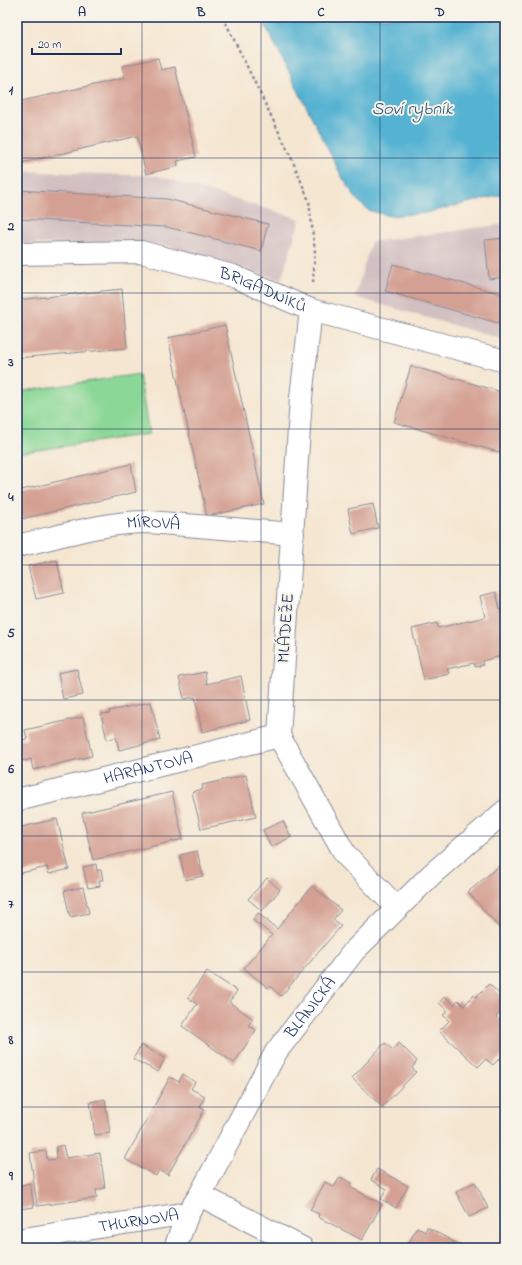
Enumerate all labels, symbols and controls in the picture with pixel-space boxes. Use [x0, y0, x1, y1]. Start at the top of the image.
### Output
text: A [78, 3, 86, 22]
text: B [196, 3, 206, 22]
text: C [317, 3, 325, 22]
text: D [434, 3, 445, 22]
scale bar [32, 30, 121, 56]
text: 20 m [38, 36, 61, 54]
text: 1 [9, 81, 14, 100]
water label: Soví rybník [372, 97, 453, 123]
text: 2 [7, 217, 15, 236]
street label: BRIGÁDNÍKŮ [216, 260, 311, 319]
text: 3 [7, 353, 14, 372]
text: 4 [7, 488, 14, 507]
street label: MÍROVÁ [126, 509, 181, 537]
street label: MLÁDEŽE [271, 592, 301, 664]
text: 5 [7, 624, 15, 643]
street label: HARANTOVA [101, 745, 195, 791]
text: 6 [7, 760, 14, 779]
text: 7 [8, 895, 14, 914]
street label: BLANICKÁ [278, 972, 342, 1044]
text: 8 [8, 1031, 14, 1050]
text: 9 [8, 1167, 14, 1186]
street label: THURNOVA [97, 1202, 180, 1239]

